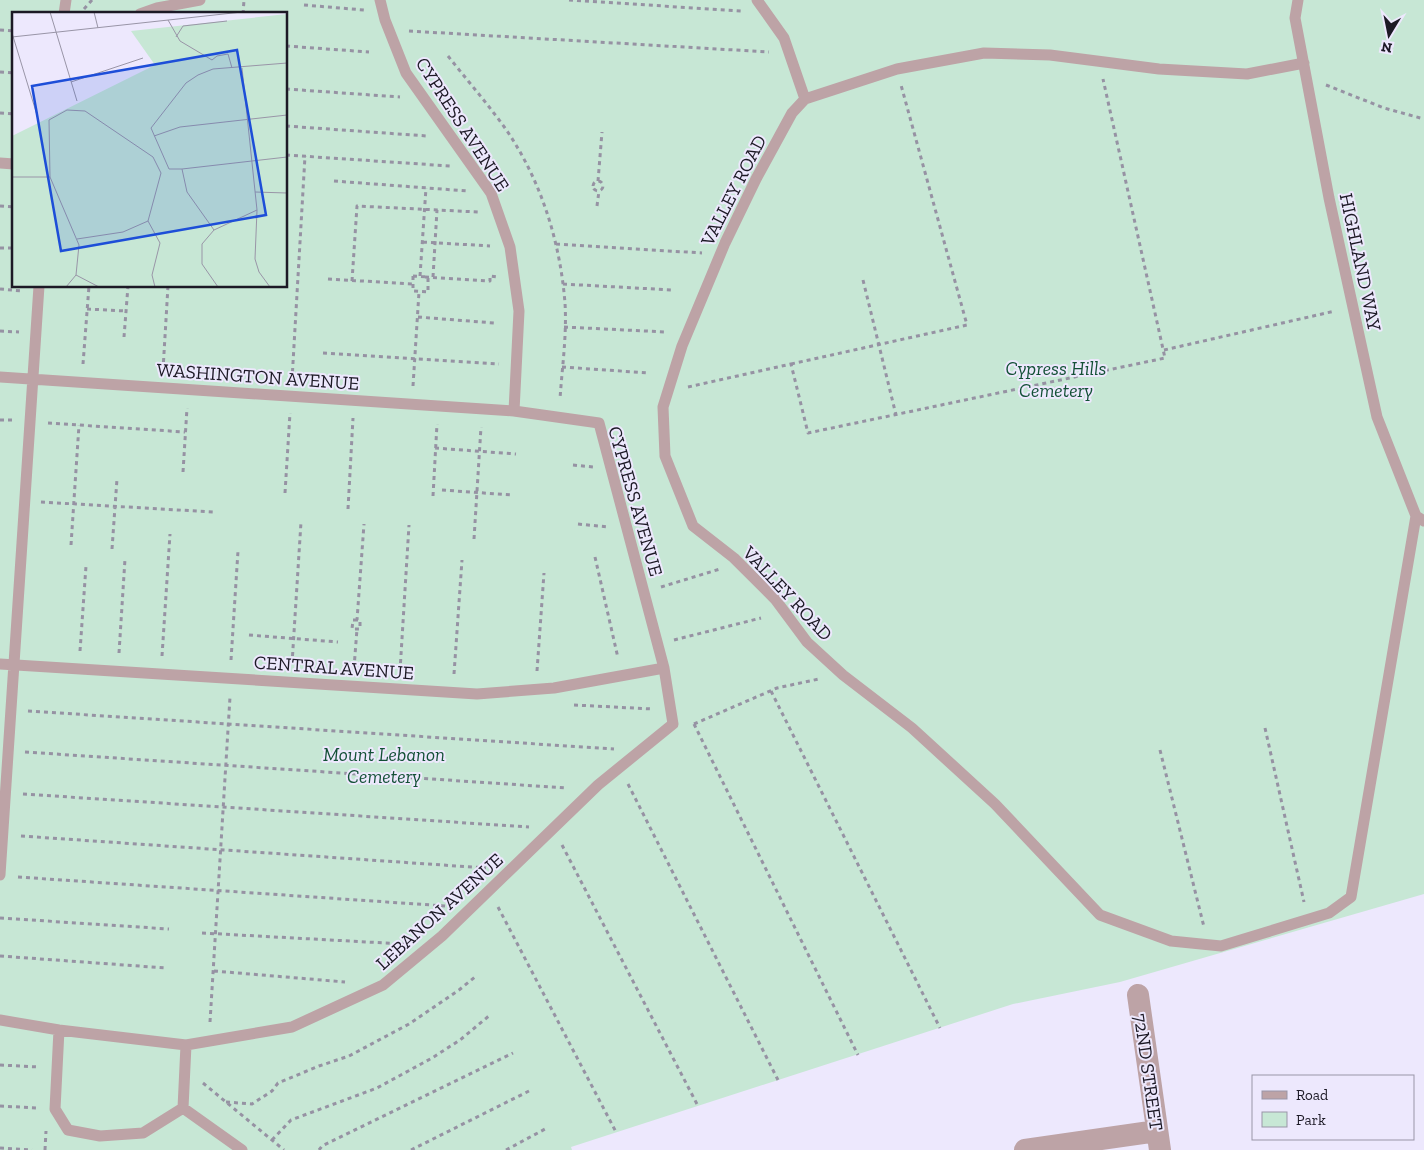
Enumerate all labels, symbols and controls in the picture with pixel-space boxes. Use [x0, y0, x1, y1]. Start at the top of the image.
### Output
north arrow [1364, 10, 1414, 60]
inset map [12, 12, 288, 288]
text: N [1380, 38, 1394, 57]
street label: CYPRESS AVENUE [411, 53, 514, 196]
street label: VALLEY ROAD [695, 131, 771, 250]
street label: HIGHLAND WAY [1335, 191, 1386, 334]
park label: Cypress Hills Cemetery [1005, 357, 1107, 402]
street label: WASHINGTON AVENUE [156, 358, 360, 395]
street label: CYPRESS AVENUE [603, 424, 668, 579]
street label: VALLEY ROAD [737, 540, 837, 645]
street label: CENTRAL AVENUE [253, 650, 415, 685]
park label: Mount Lebanon Cemetery [323, 743, 445, 788]
street label: LEBANON AVENUE [371, 848, 508, 975]
street label: 72ND STREET [1129, 1012, 1168, 1132]
legend [1252, 1075, 1414, 1140]
text: Road [1296, 1086, 1329, 1104]
text: Park [1296, 1111, 1326, 1129]

